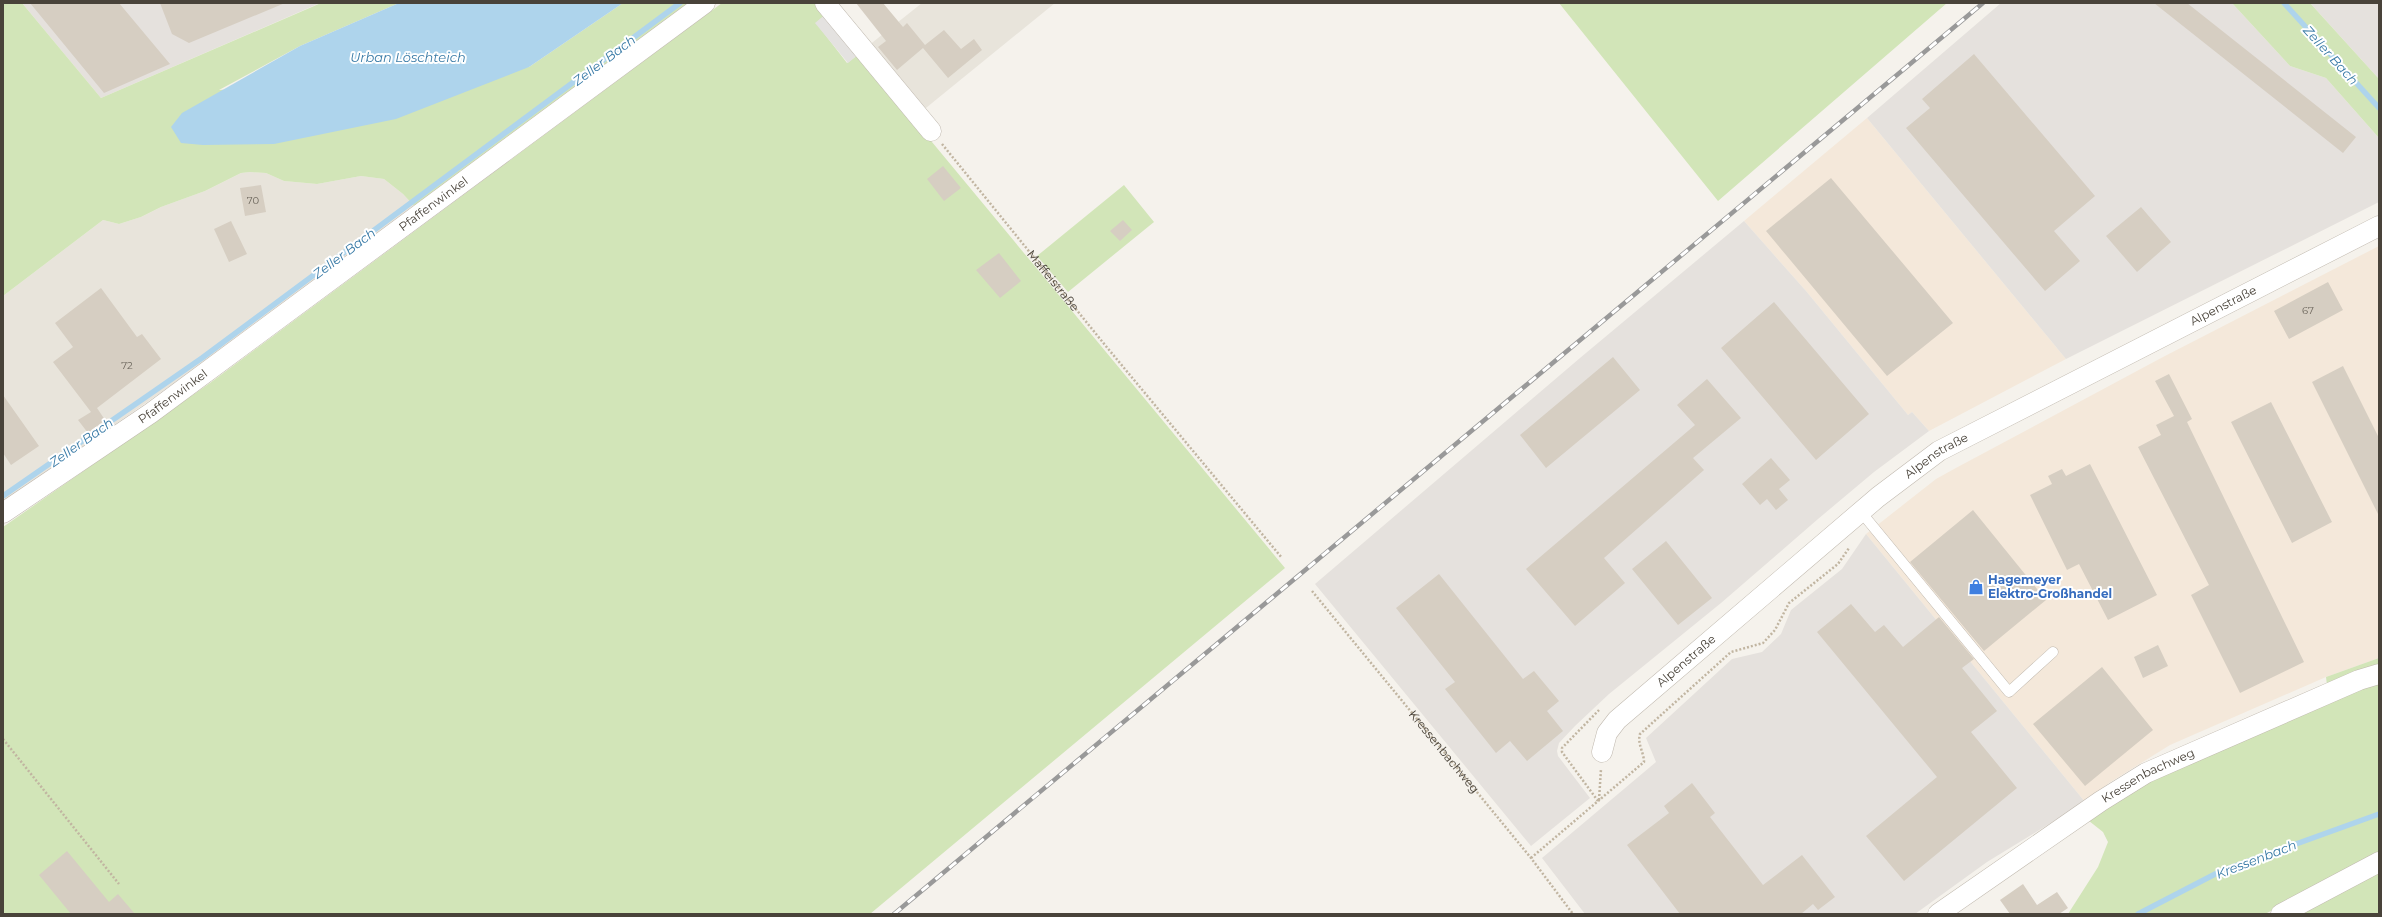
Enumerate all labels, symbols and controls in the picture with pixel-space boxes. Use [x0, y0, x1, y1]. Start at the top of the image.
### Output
water label: Zeller Bach [2300, 21, 2362, 88]
water label: Zeller Bach [569, 31, 638, 89]
water label: Urban Löschteich [350, 49, 466, 65]
street label: Pfaffenwinkel [396, 173, 471, 234]
house number: 70 [247, 194, 260, 207]
water label: Zeller Bach [309, 224, 378, 282]
street label: Maffeistraße [1024, 247, 1083, 314]
street label: Alpenstraße [2187, 282, 2259, 328]
house number: 67 [2302, 304, 2314, 317]
house number: 72 [121, 359, 133, 372]
street label: Pfaffenwinkel [135, 366, 210, 427]
water label: Zeller Bach [45, 414, 116, 470]
street label: Alpenstraße [1901, 429, 1970, 481]
place label: Hagemeyer Elektro-Großhandel [1988, 572, 2112, 601]
shop icon: Hagemeyer Elektro-Großhandel [1967, 578, 1985, 596]
street label: Alpenstraße [1653, 631, 1718, 690]
street label: Kressenbachweg [1406, 707, 1483, 796]
street label: Kressenbachweg [2099, 745, 2197, 806]
water label: Kressenbach [2213, 836, 2299, 882]

